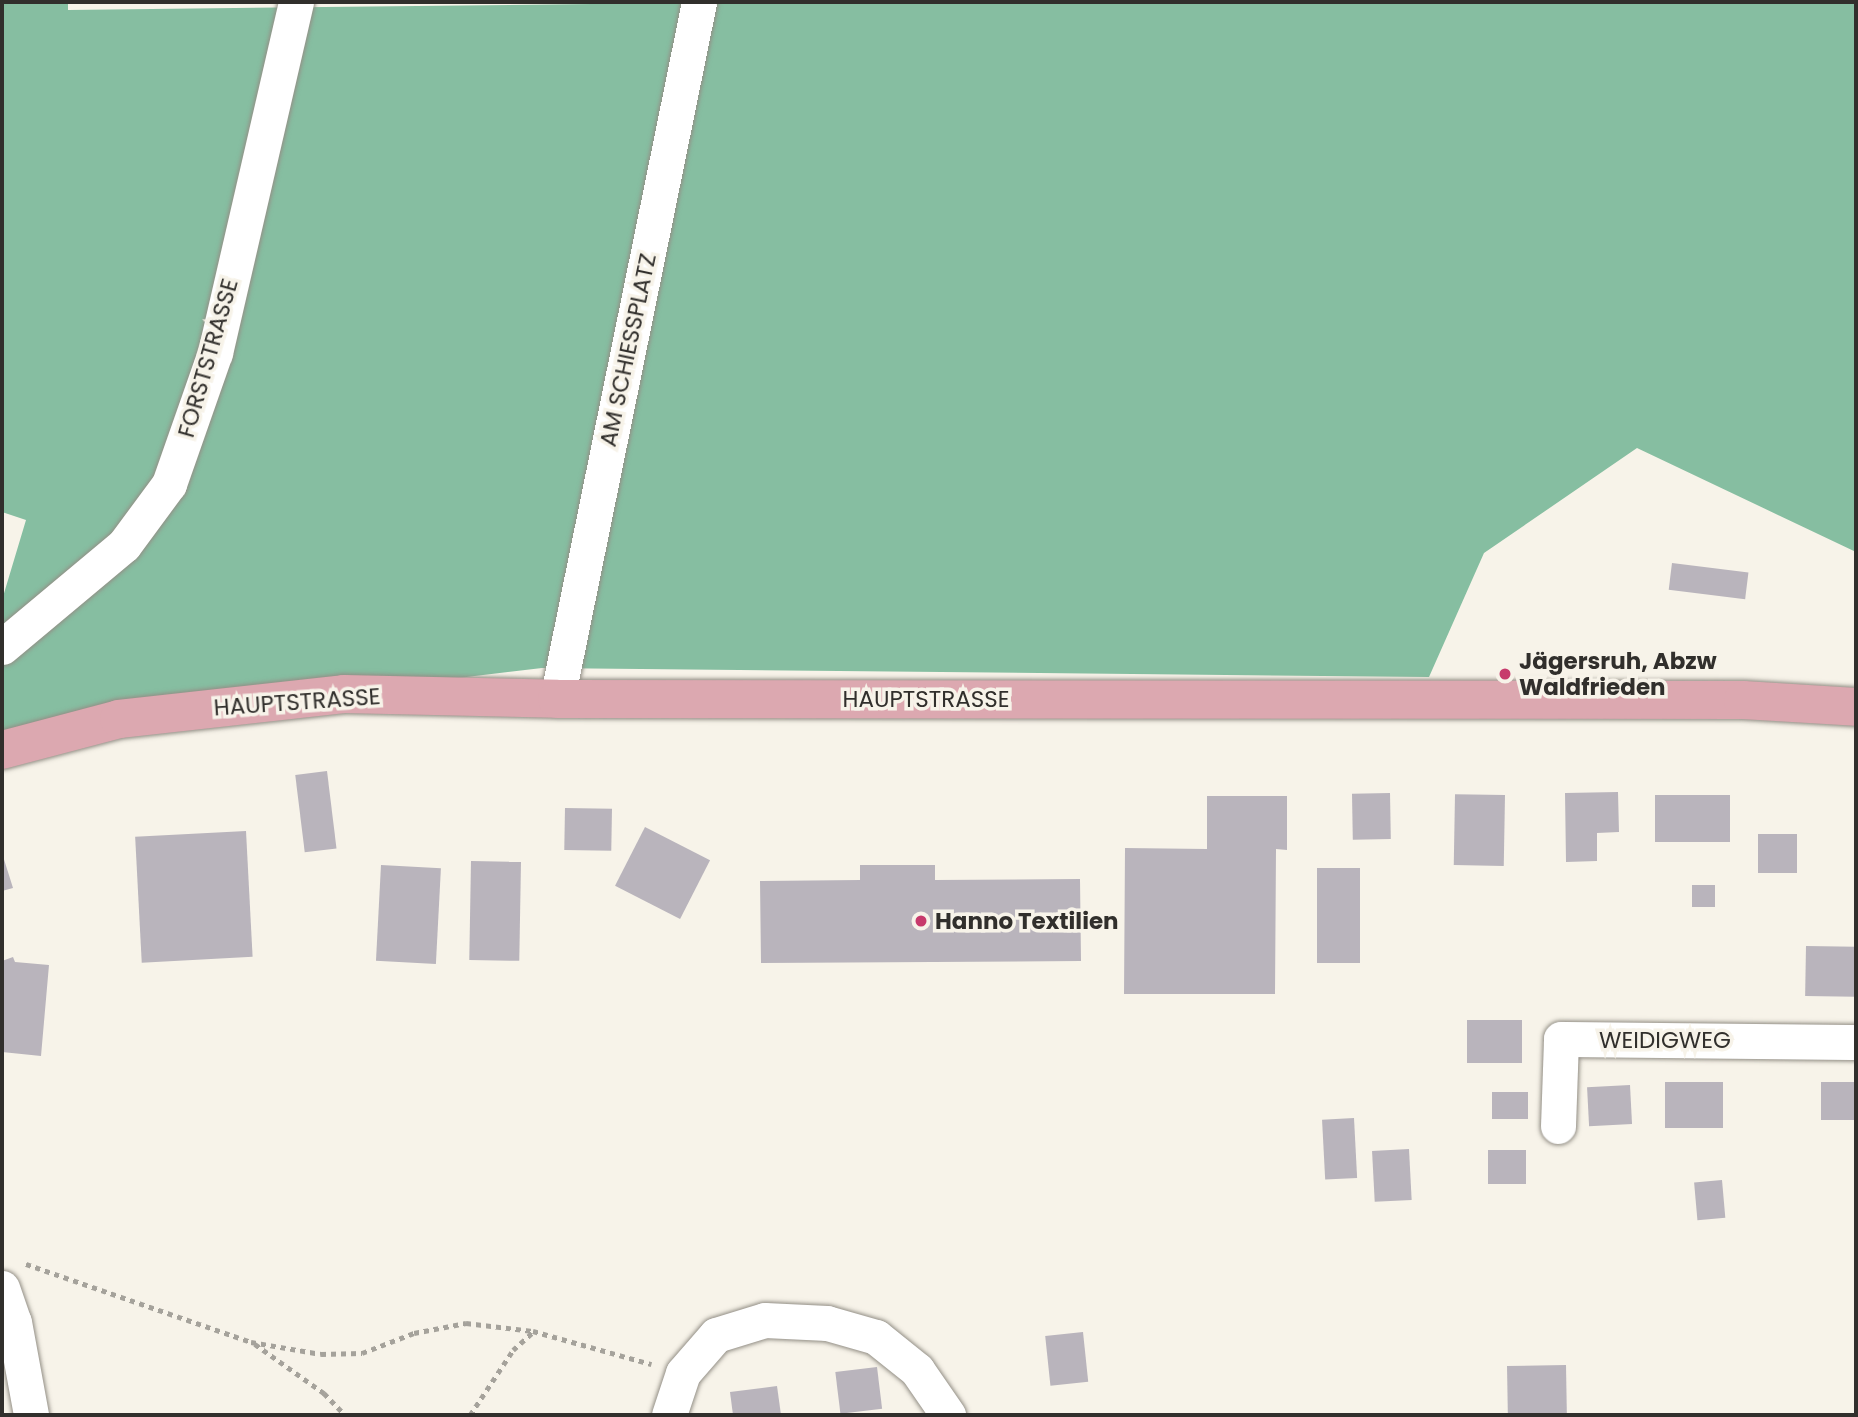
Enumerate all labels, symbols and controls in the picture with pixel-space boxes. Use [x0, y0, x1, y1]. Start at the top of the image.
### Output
street label: AM SCHIESSPLATZ [594, 251, 662, 449]
street label: FORSTSTRASSE [172, 275, 244, 441]
place label: Jägersruh, Abzw Waldfrieden [1519, 647, 1717, 701]
marker: Jägersruh, Abzw Waldfrieden [1497, 666, 1513, 682]
street label: HAUPTSTRASSE [213, 682, 381, 722]
street label: HAUPTSTRASSE [843, 685, 1009, 713]
place label: Hanno Textilien [935, 907, 1119, 935]
marker: Hanno Textilien [913, 913, 929, 929]
street label: WEIDIGWEG [1599, 1026, 1731, 1054]

